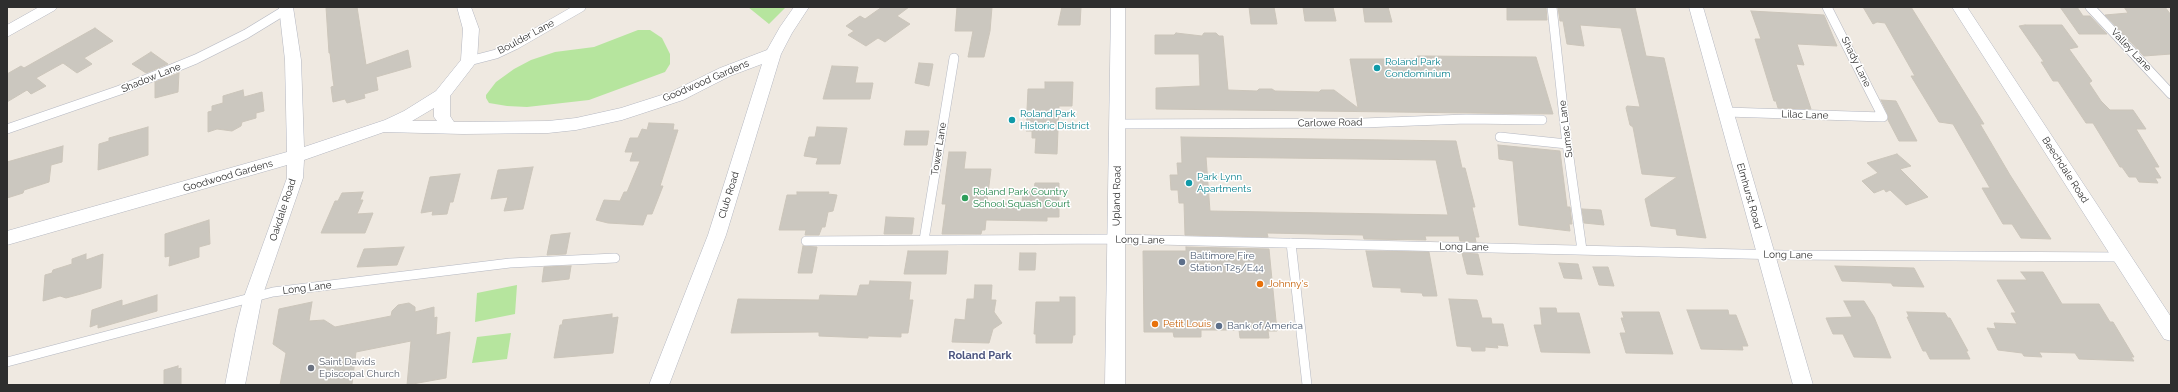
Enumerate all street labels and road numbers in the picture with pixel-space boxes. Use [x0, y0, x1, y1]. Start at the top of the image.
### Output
street label: Boulder Lane [496, 17, 556, 57]
street label: Valley Lane [2108, 26, 2154, 74]
street label: Shady Lane [1839, 35, 1873, 89]
street label: Goodwood Gardens [661, 57, 751, 105]
street label: Shadow Lane [120, 61, 182, 95]
street label: Sumac Lane [1557, 100, 1575, 158]
street label: Lilac Lane [1781, 108, 1829, 122]
street label: Carlowe Road [1298, 116, 1362, 130]
street label: Tower Lane [929, 122, 949, 176]
street label: Beechdale Road [2039, 135, 2091, 205]
street label: Goodwood Gardens [182, 157, 274, 195]
street label: Elmhurst Road [1734, 162, 1764, 230]
street label: Upland Road [1110, 166, 1124, 226]
street label: Club Road [716, 170, 742, 220]
street label: Oakdale Road [267, 177, 299, 243]
street label: Long Lane [1115, 234, 1165, 246]
street label: Long Lane [1439, 241, 1489, 253]
street label: Long Lane [1763, 249, 1813, 261]
street label: Long Lane [282, 279, 332, 297]

